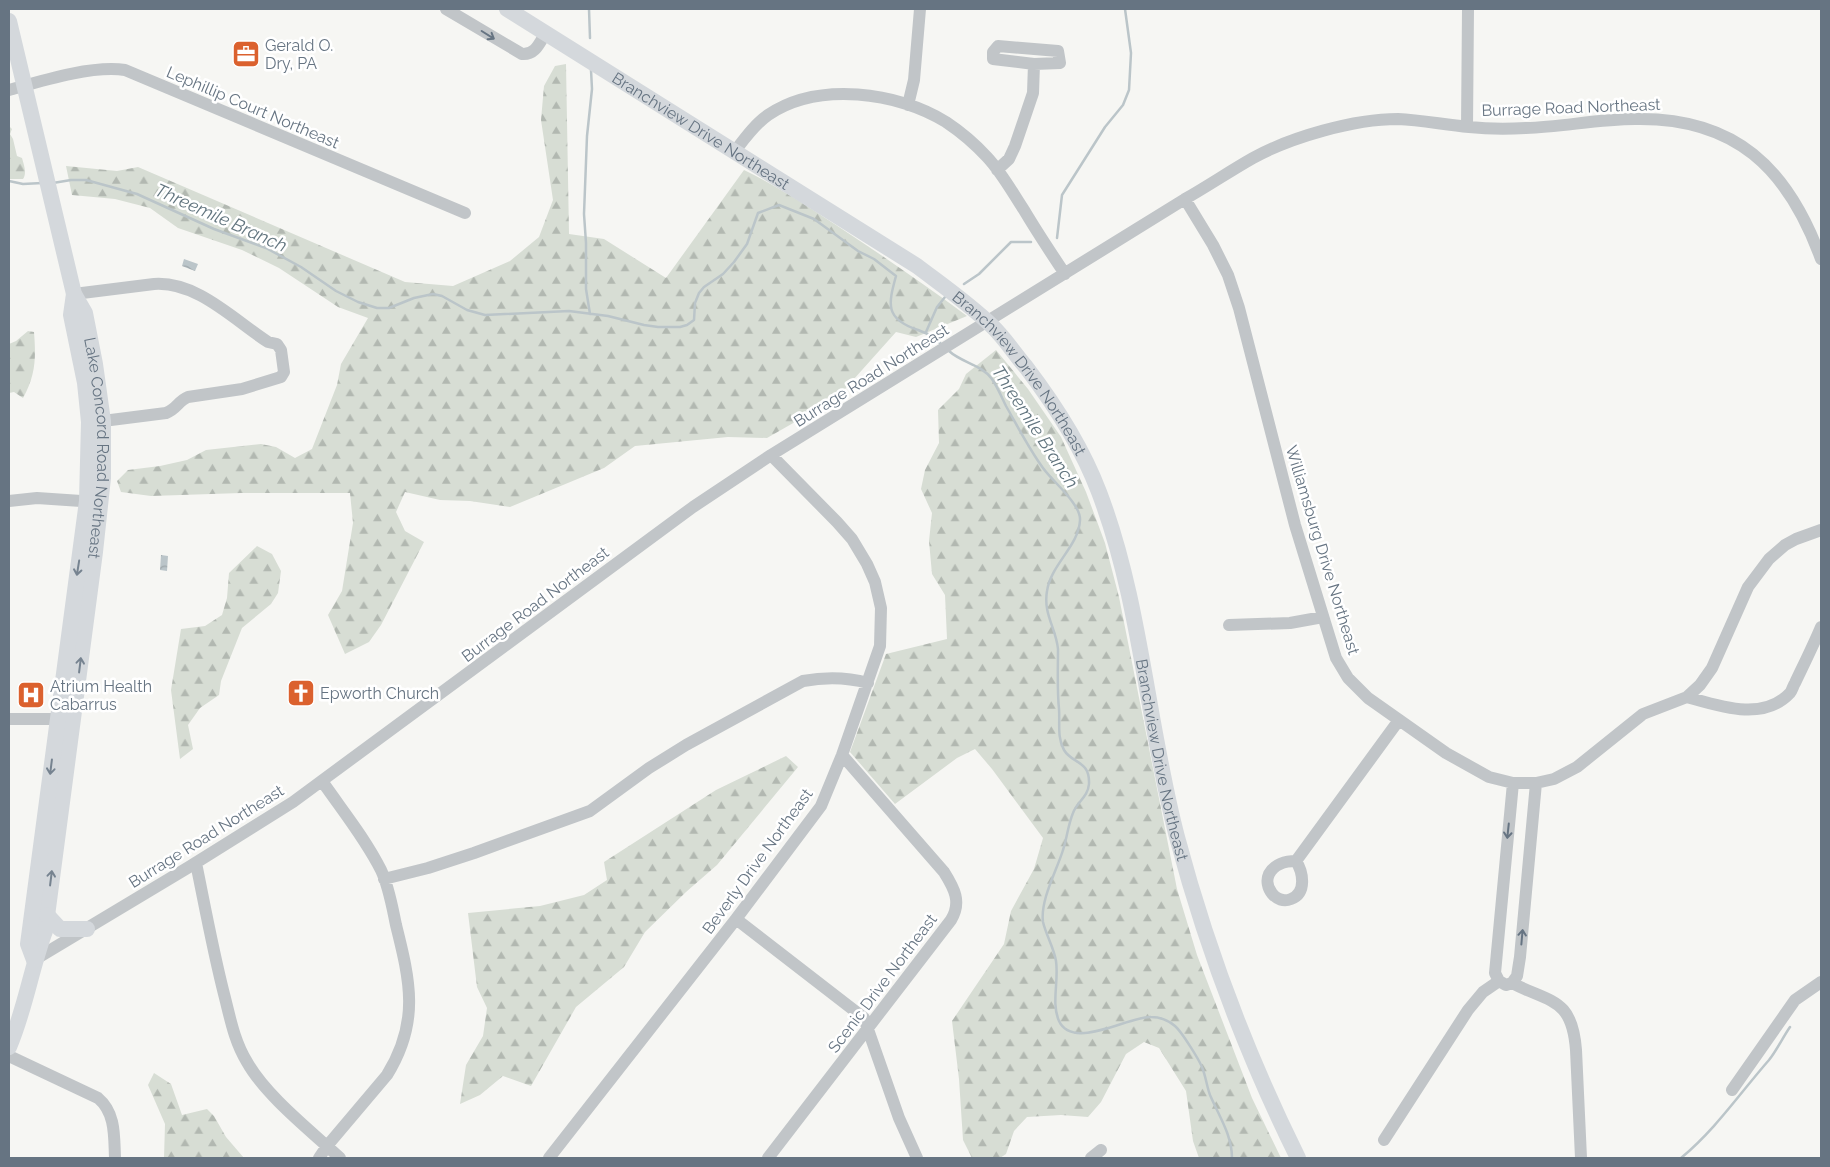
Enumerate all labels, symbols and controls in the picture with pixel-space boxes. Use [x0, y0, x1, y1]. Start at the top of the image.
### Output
one-way arrow [480, 30, 494, 40]
place label: Gerald O. Dry, PA [265, 36, 333, 73]
office icon: Gerald O. Dry, PA [231, 39, 261, 69]
street label: Lephillip Court Northeast [164, 62, 343, 153]
street label: Branchview Drive Northeast [609, 68, 794, 194]
street label: Burrage Road Northeast [1481, 95, 1662, 120]
water label: Threemile Branch [152, 179, 290, 256]
street label: Branchview Drive Northeast [949, 287, 1090, 459]
street label: Burrage Road Northeast [790, 320, 953, 431]
street label: Lake Concord Road Northeast [80, 336, 112, 561]
water label: Threemile Branch [988, 361, 1083, 492]
street label: Williamsburg Drive Northeast [1282, 443, 1364, 658]
street label: Burrage Road Northeast [458, 543, 613, 666]
one-way arrow [72, 559, 82, 575]
one-way arrow [75, 657, 85, 673]
street label: Branchview Drive Northeast [1132, 657, 1192, 864]
place label: Atrium Health Cabarrus [50, 677, 152, 714]
church icon: Epworth Church [286, 678, 316, 708]
hospital icon: Atrium Health Cabarrus [16, 680, 46, 710]
place label: Epworth Church [320, 684, 439, 703]
one-way arrow [46, 759, 56, 775]
street label: Burrage Road Northeast [125, 781, 288, 892]
street label: Beverly Drive Northeast [698, 784, 817, 938]
one-way arrow [1503, 823, 1513, 839]
one-way arrow [47, 871, 57, 887]
street label: Scenic Drive Northeast [824, 910, 941, 1057]
one-way arrow [1517, 929, 1527, 945]

